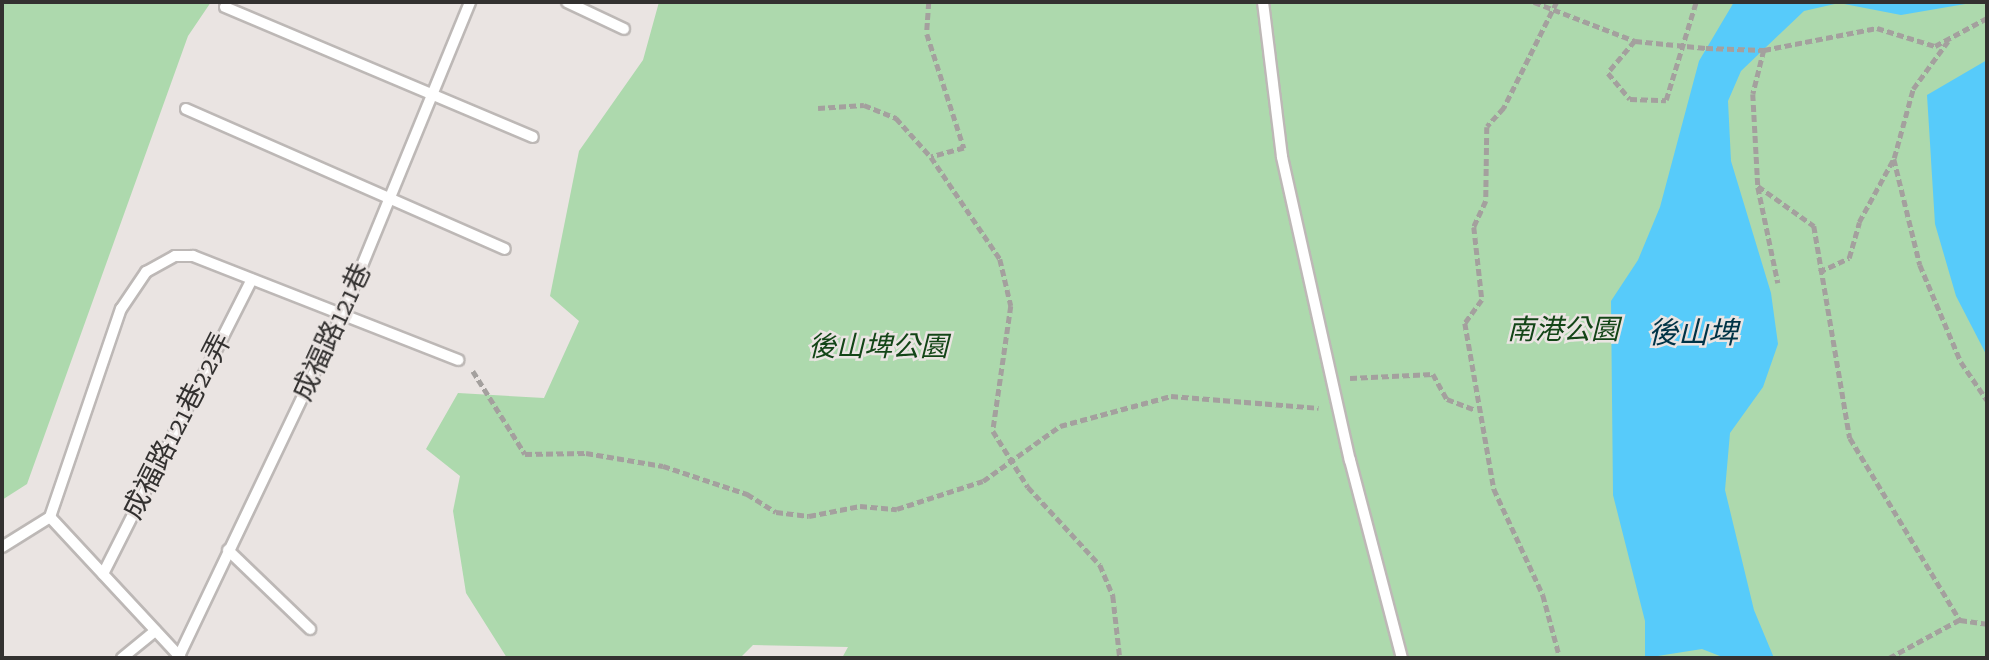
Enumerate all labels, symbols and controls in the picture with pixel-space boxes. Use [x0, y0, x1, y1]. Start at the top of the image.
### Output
street label: 成福路121巷 [286, 258, 378, 406]
park label: 南港公園 [1507, 313, 1619, 347]
water label: 後山埤 [1648, 315, 1738, 351]
street label: 成福路121巷22弄 [116, 327, 238, 525]
park label: 後山埤公園 [808, 330, 948, 364]

